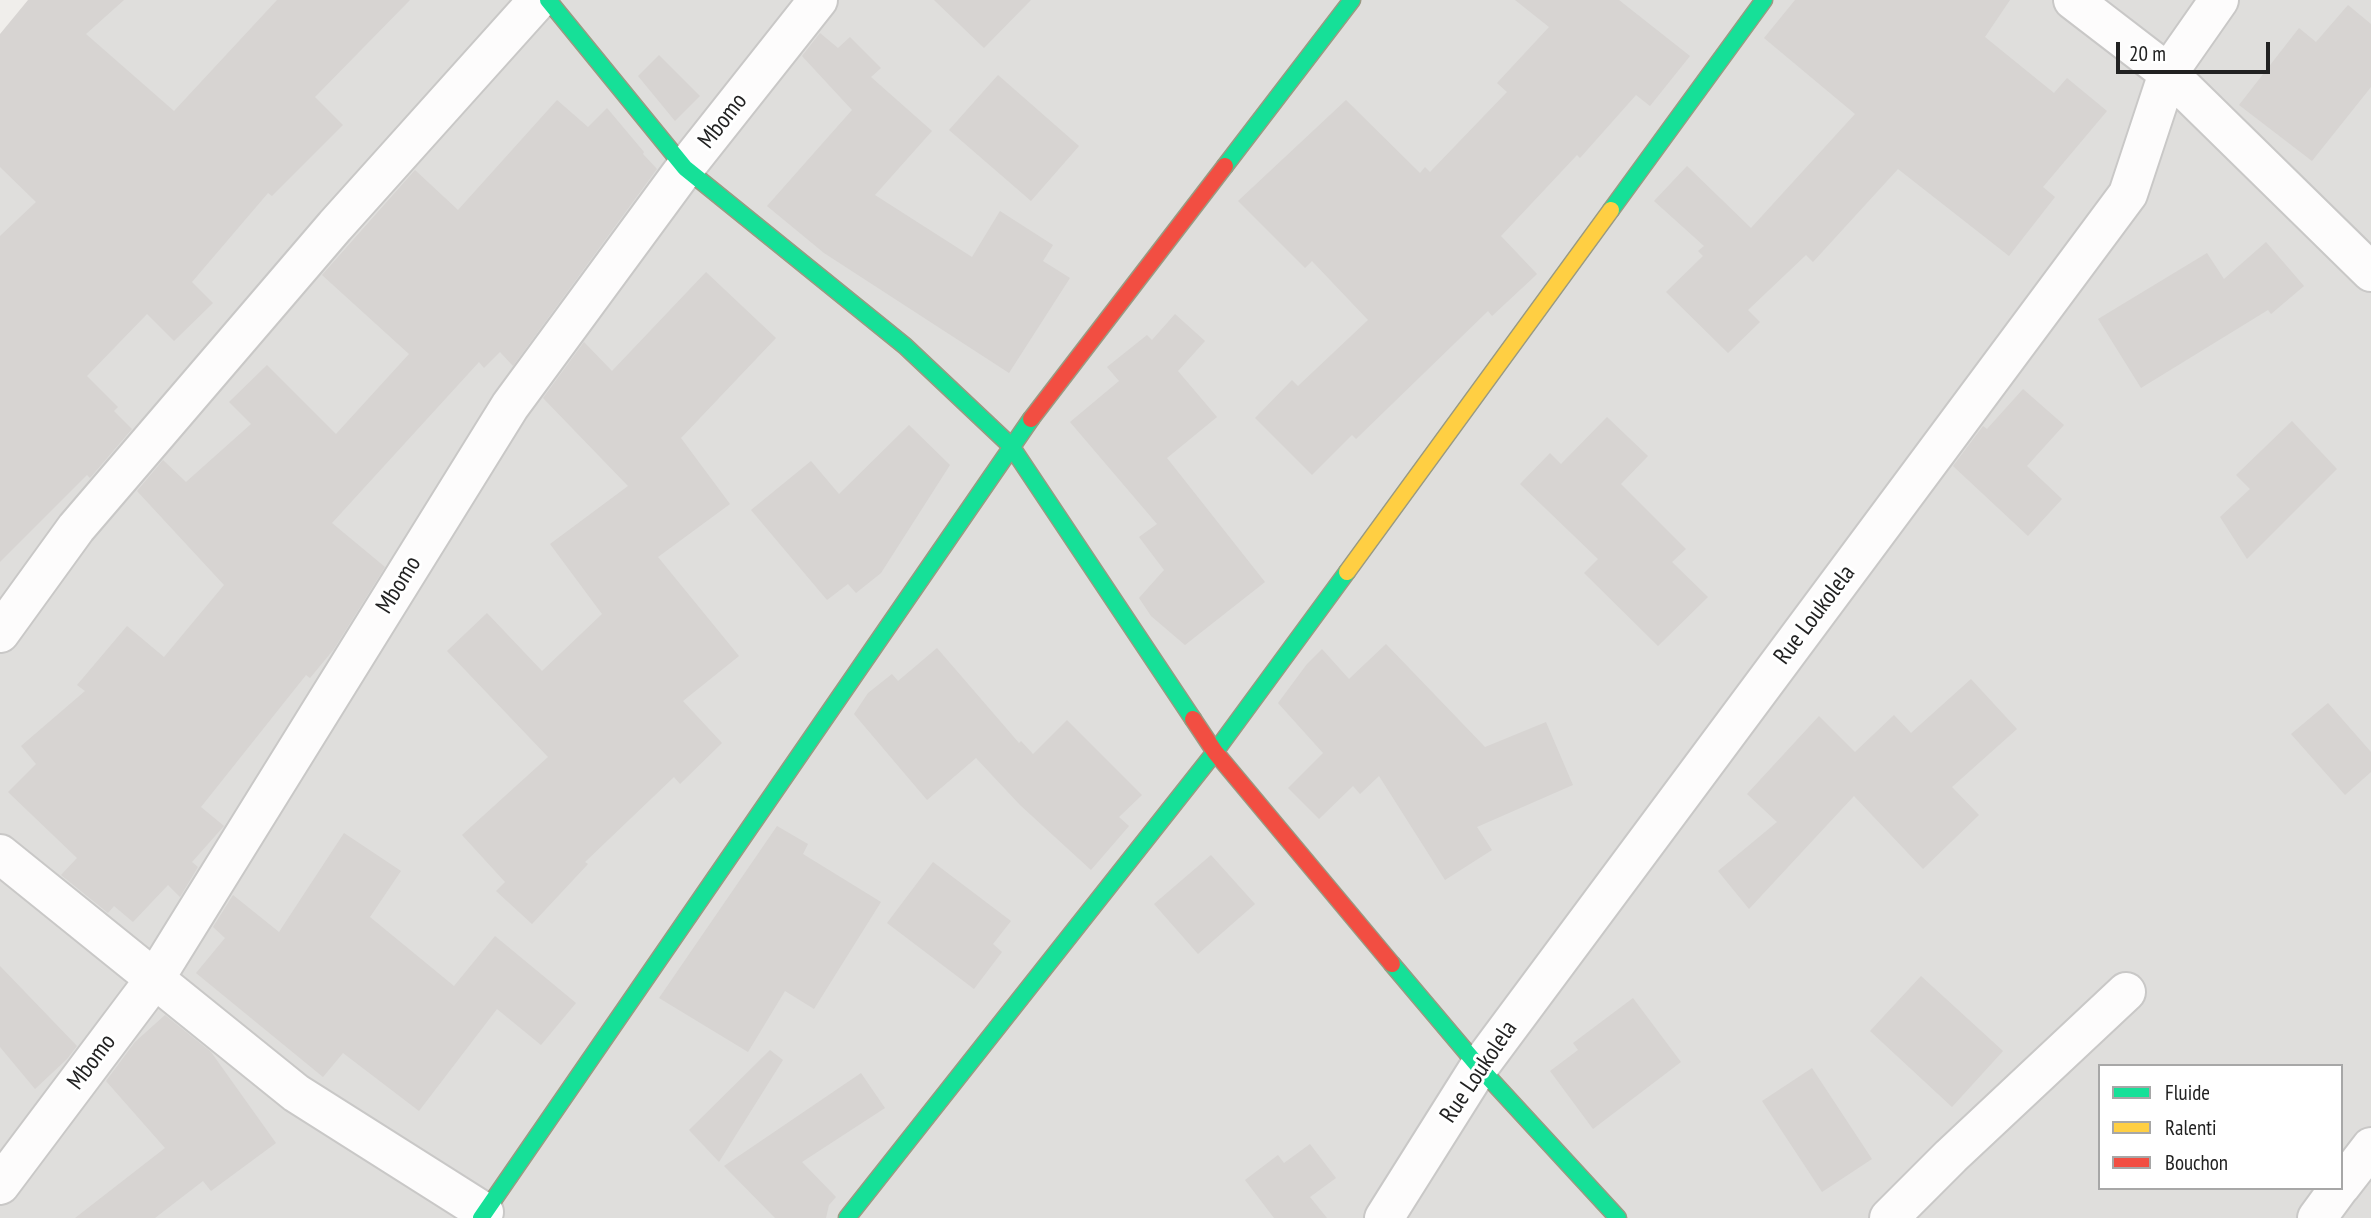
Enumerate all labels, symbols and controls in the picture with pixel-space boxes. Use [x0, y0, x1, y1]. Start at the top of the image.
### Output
scale bar [2119, 28, 2273, 72]
text: 20 m [2129, 40, 2166, 67]
street label: Mbomo [693, 88, 753, 154]
street label: Mbomo [370, 551, 428, 619]
street label: Rue Loukolela [1768, 560, 1862, 670]
street label: Rue Loukolela [1434, 1016, 1524, 1128]
street label: Mbomo [62, 1029, 122, 1095]
legend [2098, 1064, 2343, 1190]
text: Fluide [2165, 1079, 2210, 1106]
text: Ralenti [2165, 1114, 2217, 1141]
text: Bouchon [2165, 1149, 2228, 1176]

